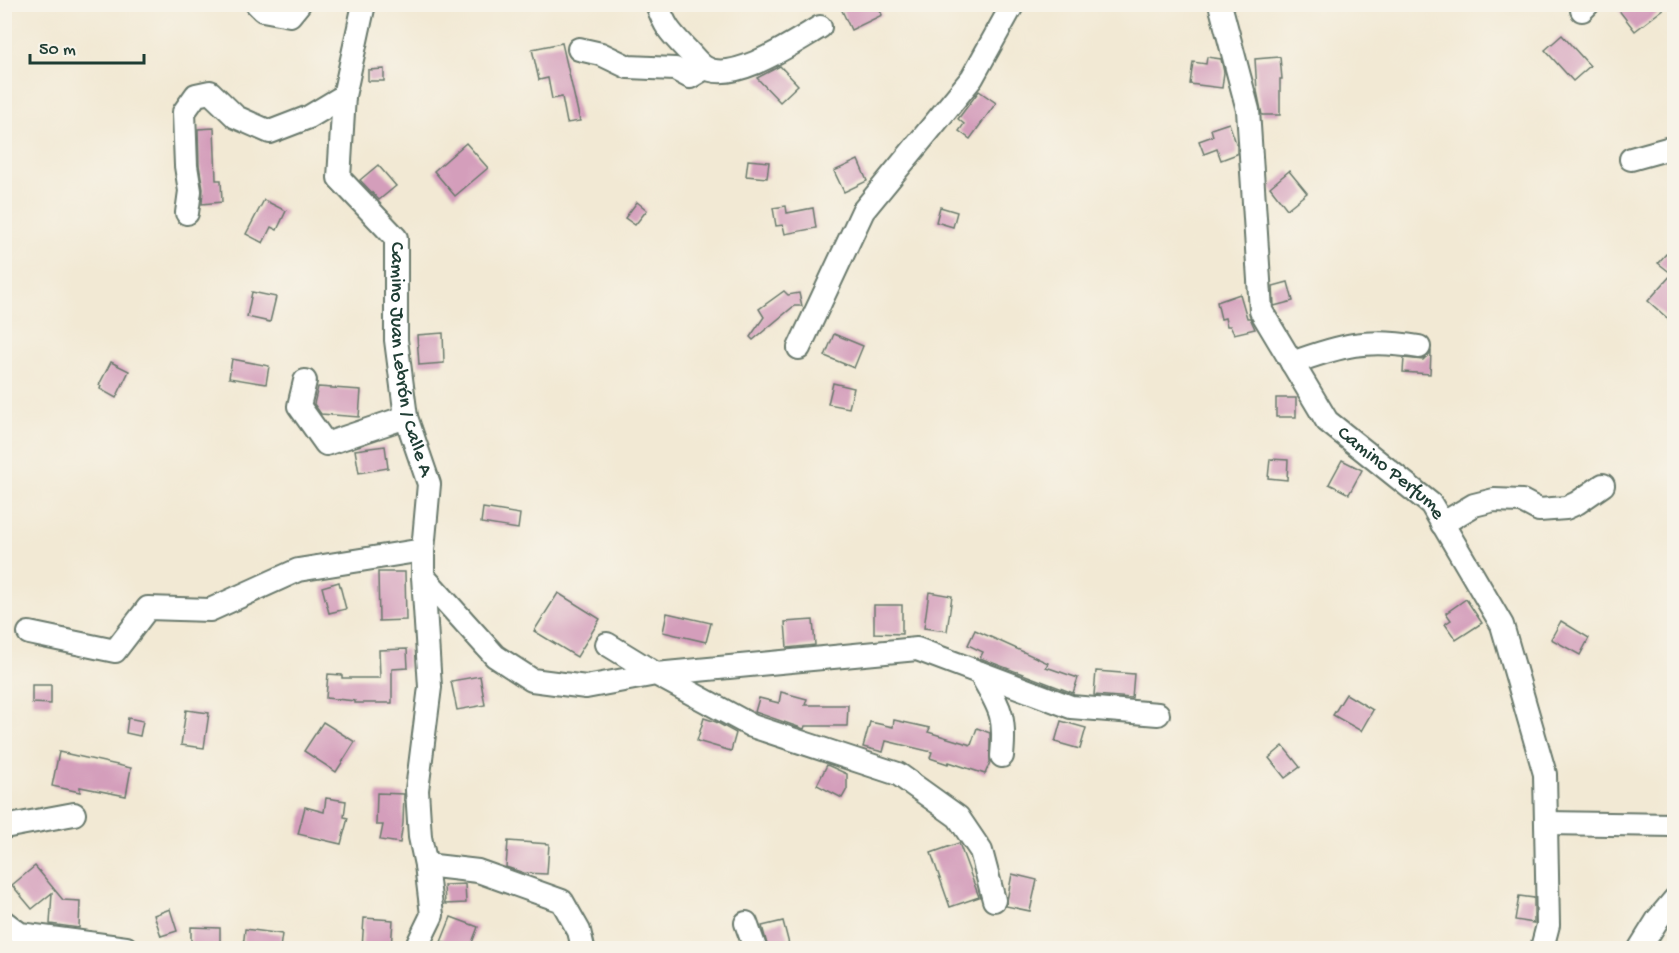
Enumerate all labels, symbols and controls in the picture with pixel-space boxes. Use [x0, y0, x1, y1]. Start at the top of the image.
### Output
scale bar [30, 27, 144, 65]
text: 50 m [39, 40, 76, 61]
street label: Camino Juan Lebrón / Calle A [384, 242, 437, 481]
street label: Camino Perfume [1332, 422, 1450, 525]

